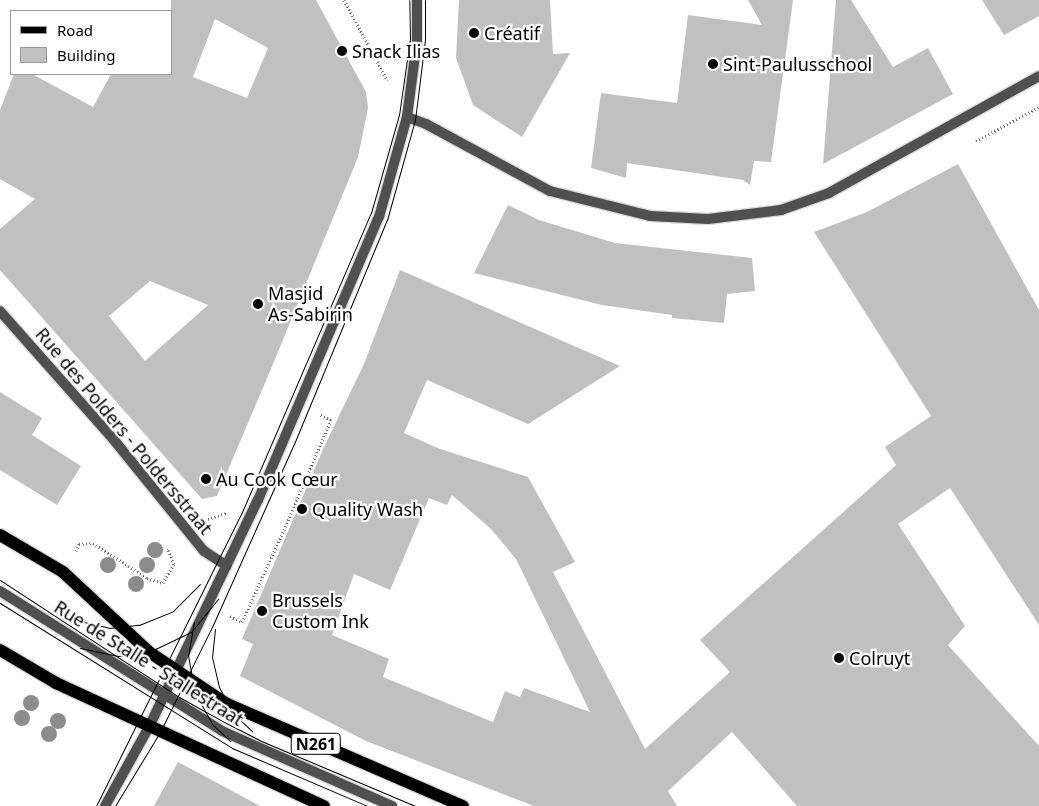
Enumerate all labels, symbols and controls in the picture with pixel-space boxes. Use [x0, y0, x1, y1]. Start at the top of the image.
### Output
legend [10, 10, 172, 75]
text: Road [57, 20, 93, 40]
place label: Créatif [484, 22, 540, 44]
marker: Créatif [468, 27, 480, 39]
place label: Snack Ilias [352, 40, 440, 62]
text: Building [57, 45, 115, 65]
marker: Snack Ilias [336, 45, 348, 57]
place label: Sint-Paulusschool [723, 53, 872, 75]
marker: Sint-Paulusschool [707, 58, 719, 70]
place label: Masjid As-Sabirin [268, 283, 353, 326]
marker: Masjid As-Sabirin [252, 298, 264, 310]
street label: Rue des Polders - Poldersstraat [31, 323, 217, 539]
place label: Au Cook Cœur [216, 468, 338, 490]
marker: Au Cook Cœur [200, 473, 212, 485]
place label: Quality Wash [312, 498, 423, 520]
marker: Quality Wash [296, 503, 308, 515]
place label: Brussels Custom Ink [272, 590, 369, 632]
street label: Rue de Stalle - Stallestraat [50, 596, 248, 730]
marker: Brussels Custom Ink [256, 605, 268, 617]
place label: Colruyt [849, 647, 910, 669]
marker: Colruyt [833, 652, 845, 664]
road number: N261 [290, 731, 342, 758]

